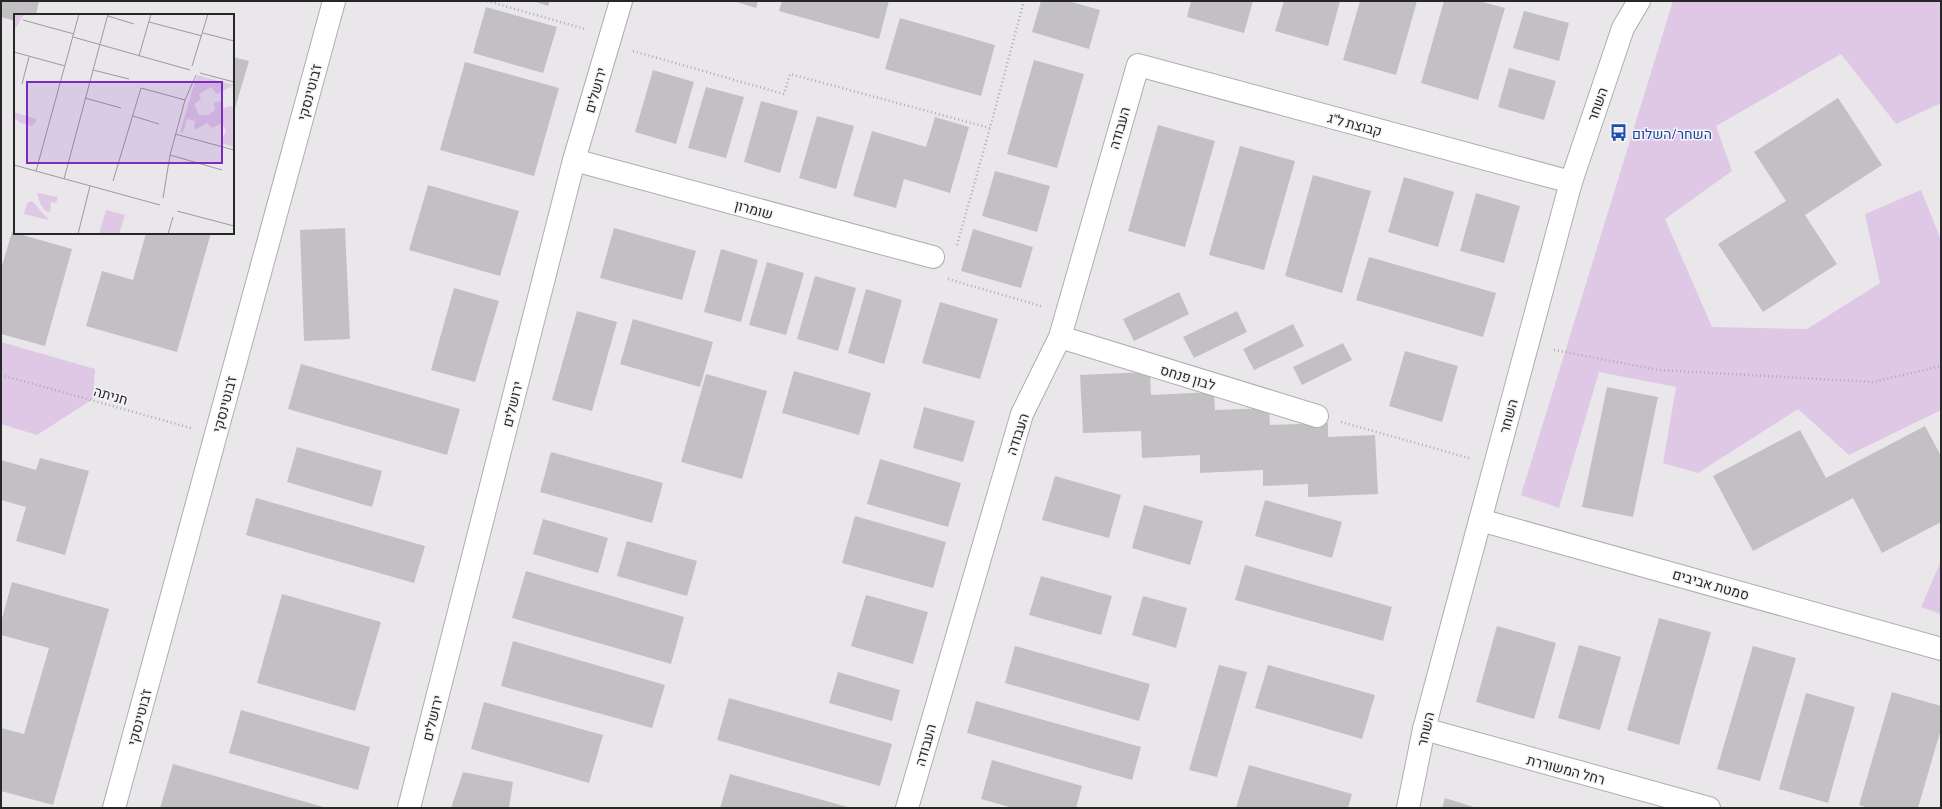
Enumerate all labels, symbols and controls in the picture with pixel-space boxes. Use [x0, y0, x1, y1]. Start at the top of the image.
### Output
inset map [14, 14, 234, 234]
street label: ז'בוטינסקי [293, 62, 325, 122]
street label: ירושלים [580, 65, 610, 115]
street label: השחר [1583, 85, 1611, 123]
street label: העבודה [1105, 105, 1133, 151]
street label: קבוצת ל"ג [1326, 109, 1384, 139]
bus stop icon: השחר/השלום [1609, 123, 1629, 143]
place label: השחר/השלום [1632, 125, 1712, 142]
street label: שומרון [733, 196, 775, 222]
street label: לבון פנחס [1158, 361, 1218, 393]
street label: ז'בוטינסקי [208, 374, 240, 434]
street label: ירושלים [498, 379, 526, 429]
street label: חניתה [92, 382, 130, 408]
street label: השחר [1495, 397, 1521, 435]
street label: העבודה [1002, 411, 1032, 457]
street label: סמטת אביבים [1671, 565, 1751, 603]
street label: ז'בוטינסקי [123, 687, 155, 747]
street label: ירושלים [418, 693, 446, 743]
street label: השחר [1413, 710, 1437, 748]
street label: העבודה [911, 722, 939, 768]
street label: רחל המשוררת [1525, 750, 1607, 788]

